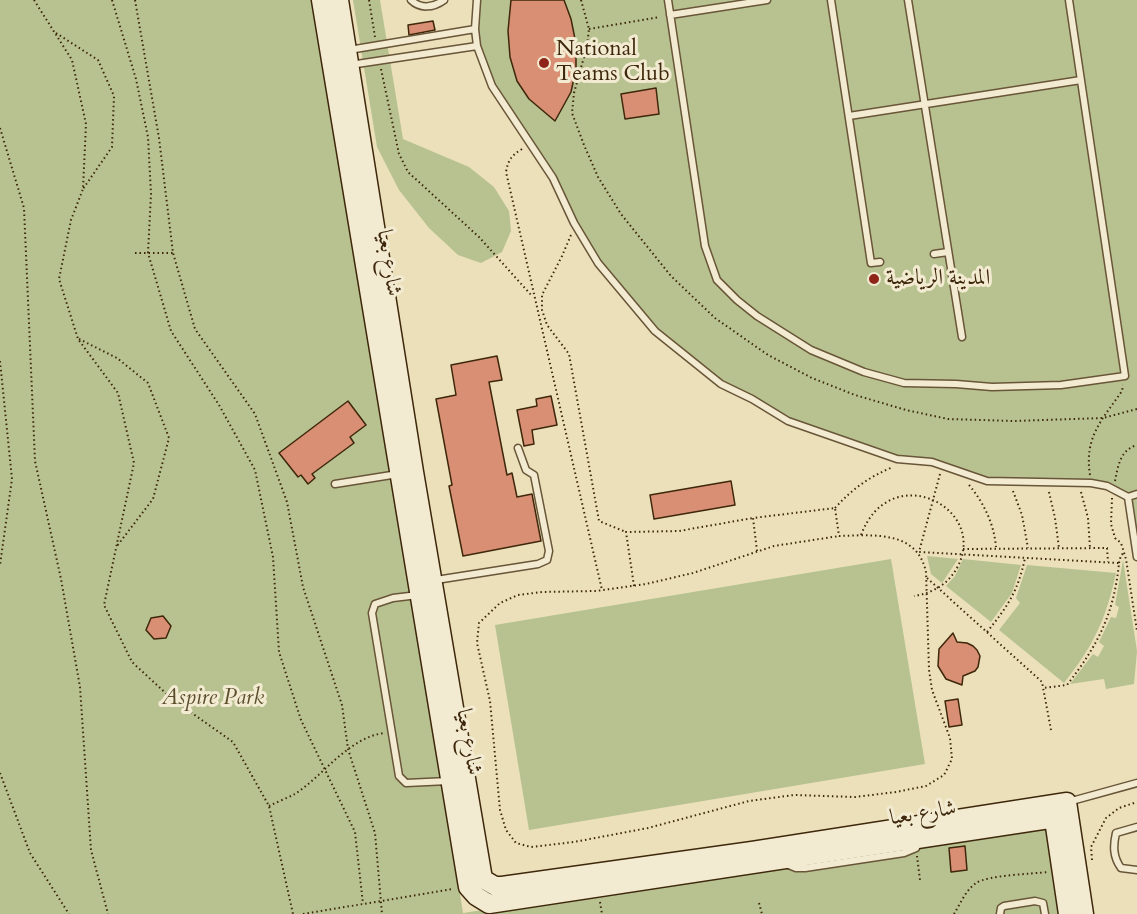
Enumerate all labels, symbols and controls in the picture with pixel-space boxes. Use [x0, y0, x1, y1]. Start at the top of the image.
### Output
place label: National Teams Club [556, 37, 670, 88]
marker: National Teams Club [537, 56, 551, 70]
street label: شارع بعيا [370, 228, 406, 298]
place label: المدينة الرياضية [886, 266, 990, 292]
marker: المدينة الرياضية [867, 272, 881, 286]
park label: Aspire Park [162, 686, 264, 712]
street label: شارع بعيا [449, 707, 487, 777]
street label: شارع بعيا [888, 796, 958, 832]

